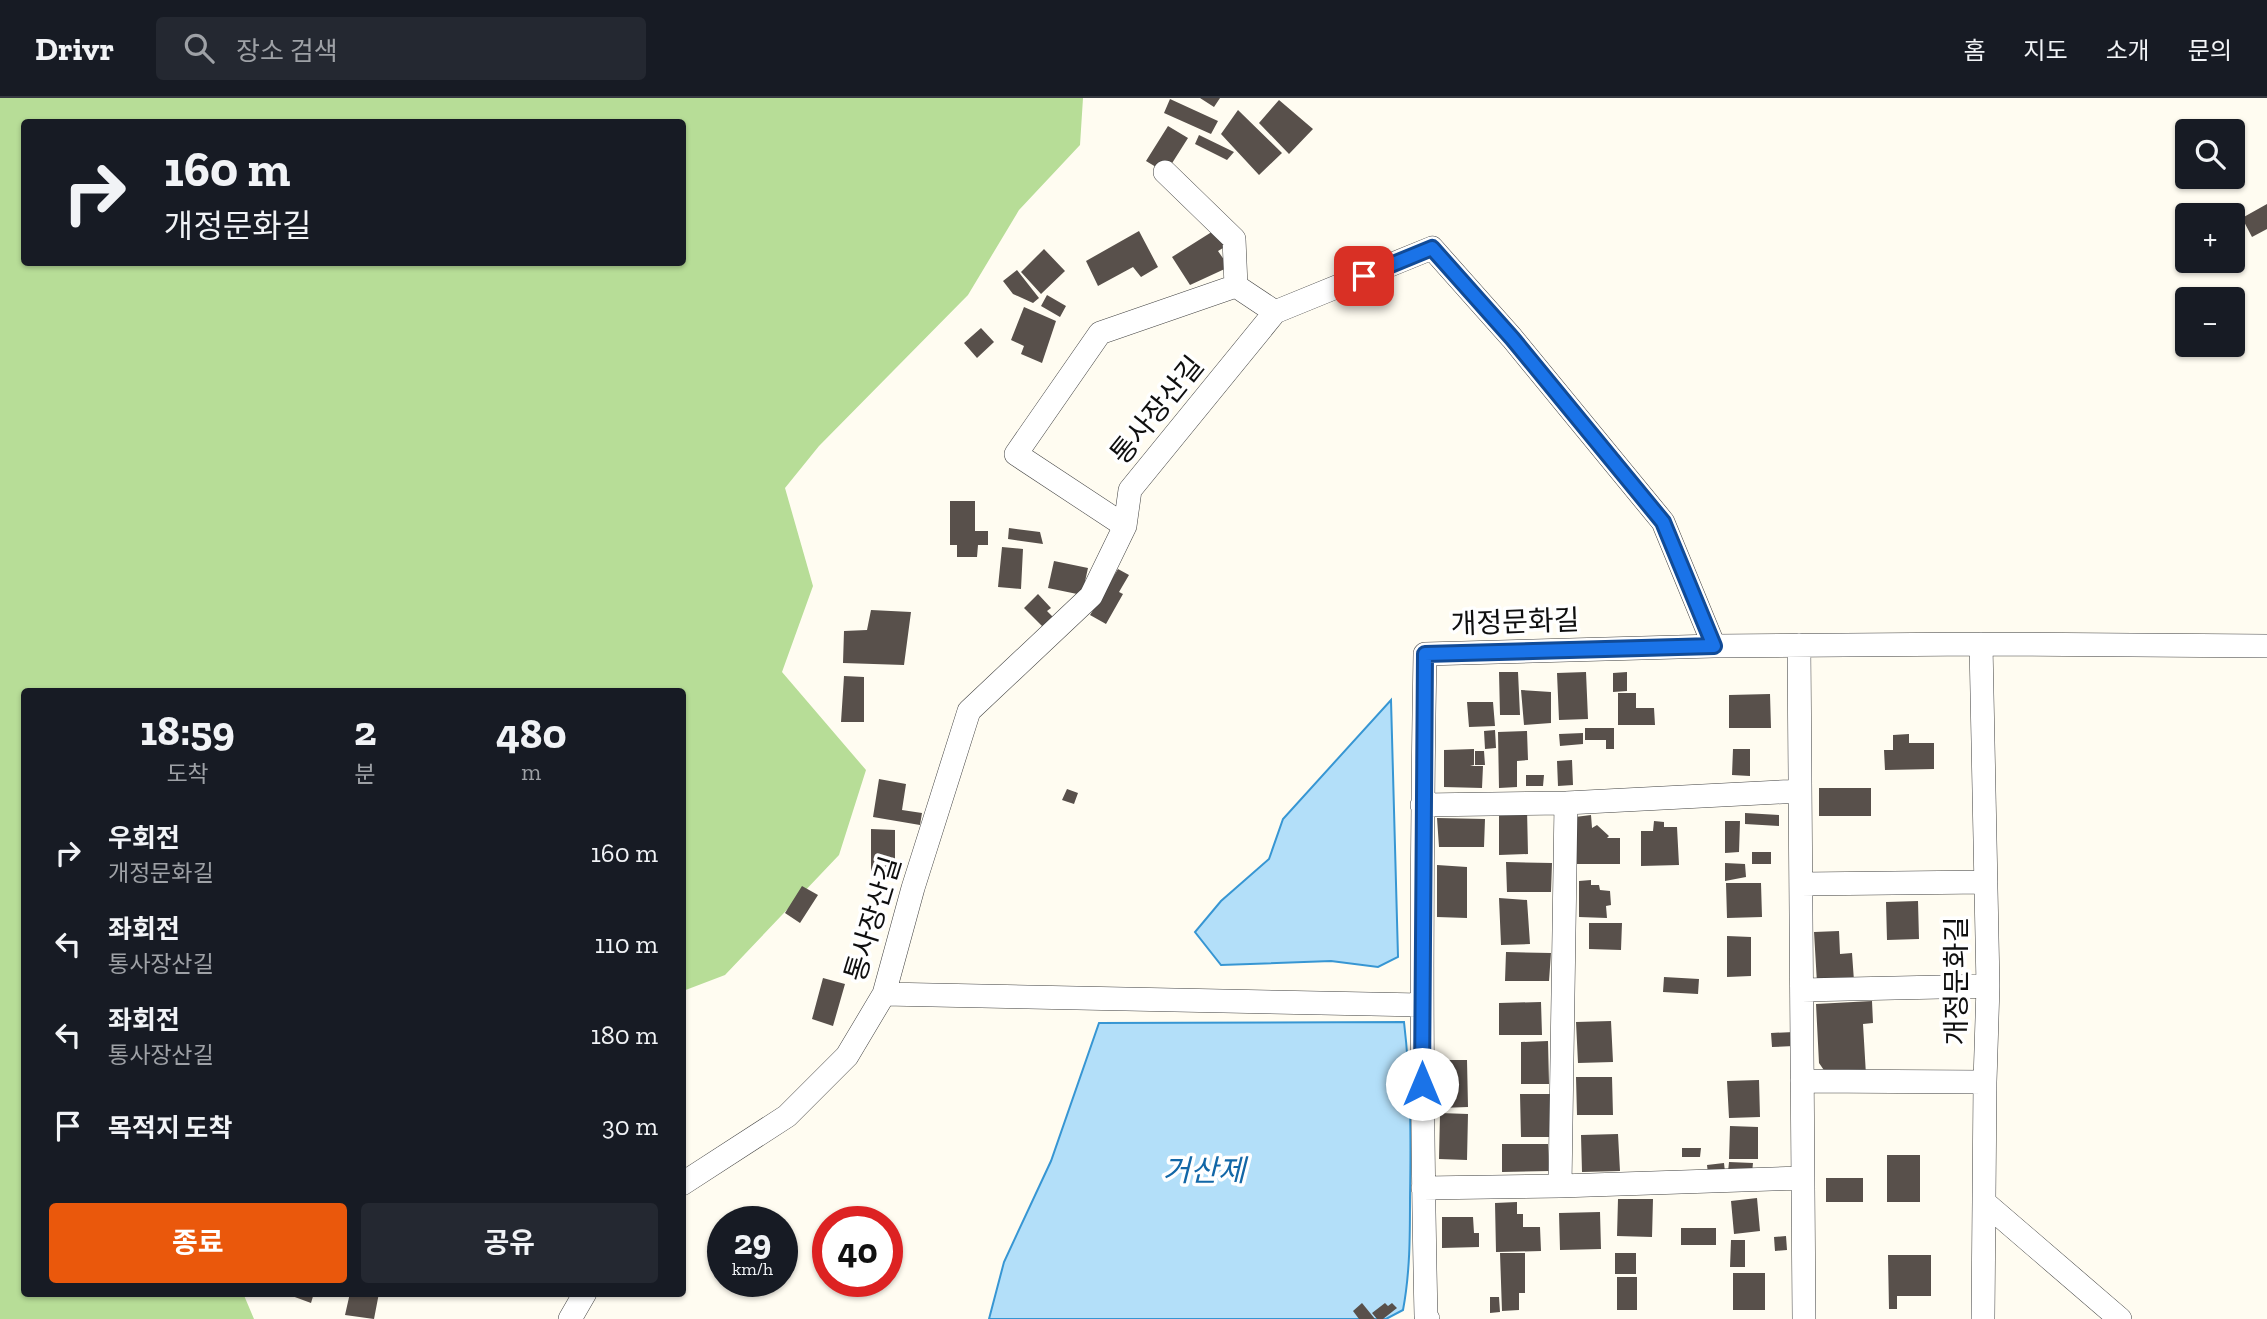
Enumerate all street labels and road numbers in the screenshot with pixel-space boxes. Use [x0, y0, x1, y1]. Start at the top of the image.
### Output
street label: 통사장산길 [1104, 350, 1210, 470]
street label: 개정문화길 [1450, 603, 1580, 641]
street label: 통사장산길 [838, 853, 908, 985]
street label: 개정문화길 [1940, 917, 1973, 1045]

